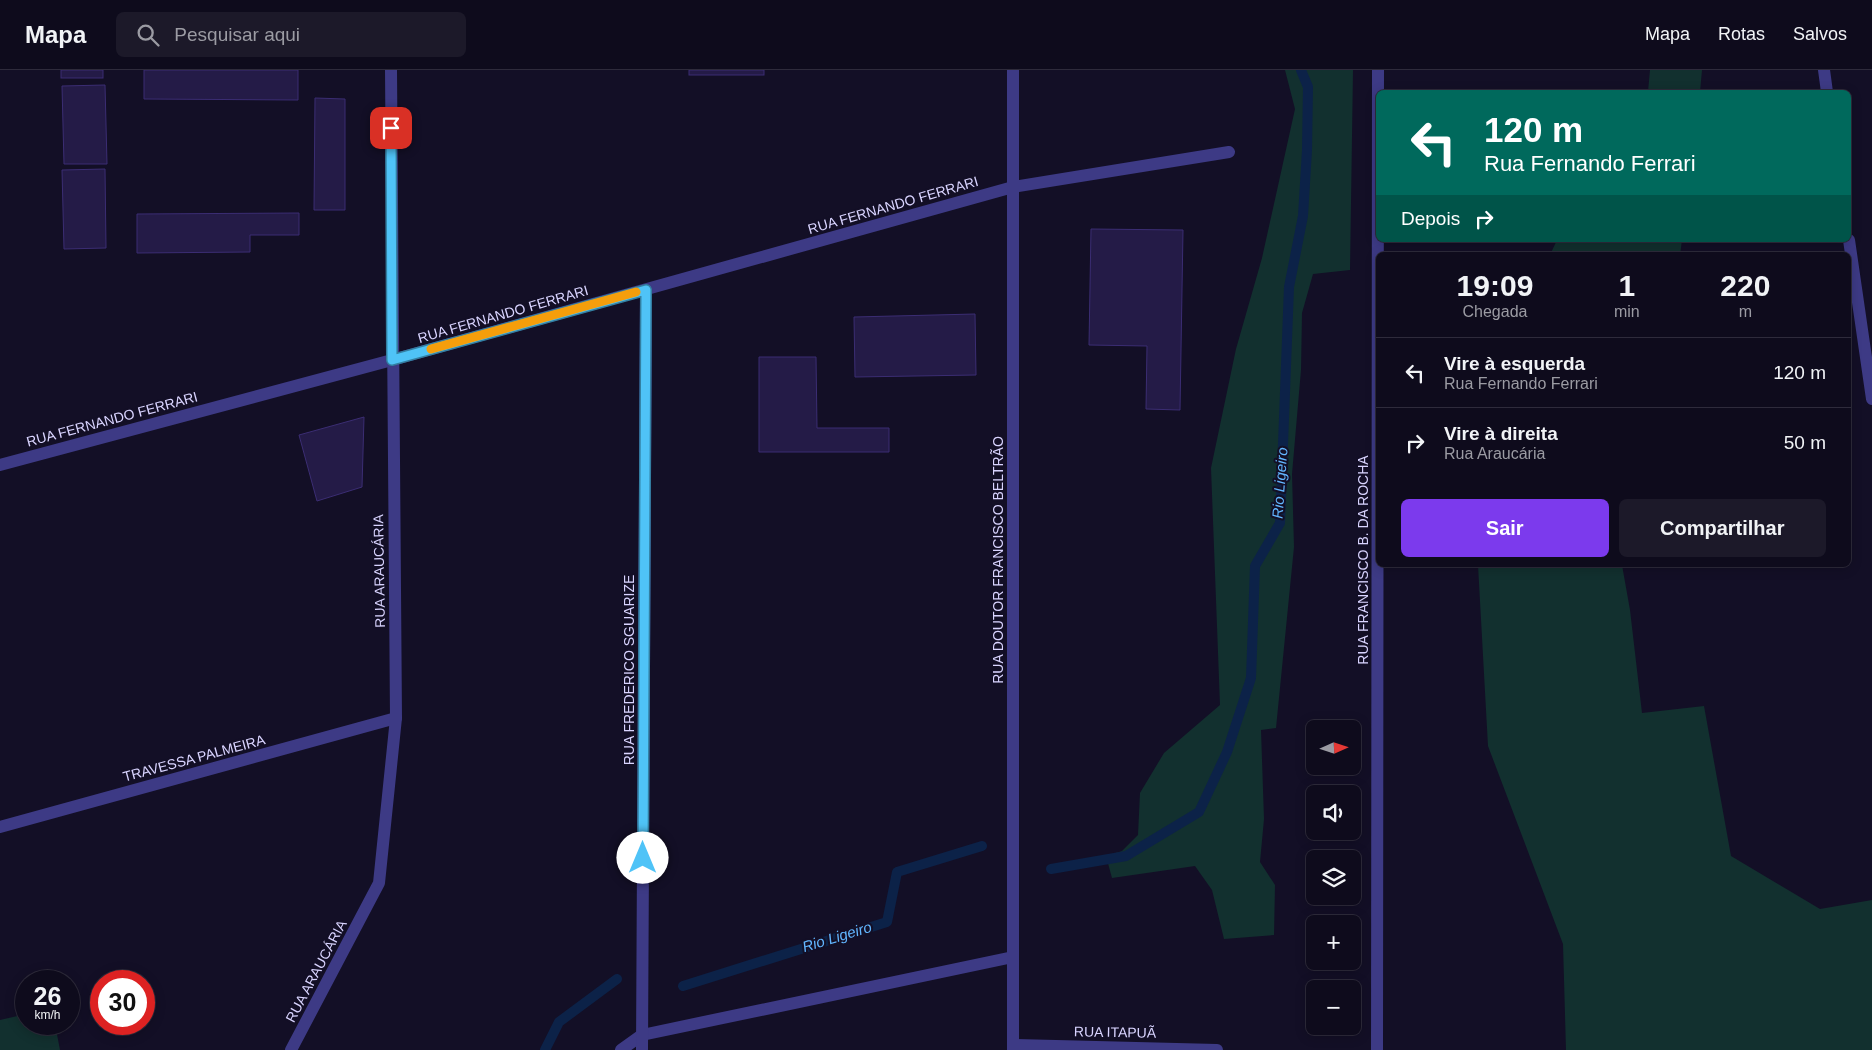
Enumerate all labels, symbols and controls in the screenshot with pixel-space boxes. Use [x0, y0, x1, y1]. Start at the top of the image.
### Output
search box [116, 12, 466, 57]
text: Mapa [25, 21, 86, 48]
icon: search [134, 21, 162, 49]
text: Pesquisar aqui [174, 24, 300, 45]
text: Mapa [1645, 24, 1690, 44]
text: Rotas [1718, 24, 1765, 44]
text: Salvos [1793, 24, 1847, 44]
pin [370, 107, 412, 149]
icon: left [1401, 110, 1466, 175]
text: 120 m [1484, 110, 1583, 149]
icon: arrive [377, 114, 405, 142]
text: Rua Fernando Ferrari [1484, 151, 1696, 176]
street label: RUA FERNANDO FERRARI [806, 173, 980, 237]
icon: right [1470, 205, 1498, 233]
text: Depois [1401, 208, 1460, 229]
text: 19:09 [1457, 269, 1533, 302]
text: 1 [1618, 269, 1635, 302]
text: 220 [1720, 269, 1770, 302]
street label: RUA FERNANDO FERRARI [416, 282, 590, 346]
text: Chegada [1462, 303, 1527, 320]
text: min [1614, 303, 1640, 320]
text: m [1739, 303, 1752, 320]
text: Vire à esquerda [1444, 353, 1585, 374]
icon: left [1401, 359, 1429, 387]
text: 120 m [1773, 362, 1826, 383]
text: Rua Fernando Ferrari [1444, 375, 1598, 392]
street label: RUA FERNANDO FERRARI [25, 388, 199, 450]
text: Vire à direita [1444, 423, 1558, 444]
icon: right [1401, 429, 1429, 457]
text: 50 m [1784, 432, 1826, 453]
street label: RUA DOUTOR FRANCISCO BELTRÃO [990, 436, 1006, 684]
text: Rua Araucária [1444, 445, 1545, 462]
water label: Rio Ligeiro [1269, 447, 1290, 519]
street label: RUA FRANCISCO B. DA ROCHA [1355, 455, 1371, 665]
button: Sair [1401, 499, 1609, 557]
button: Compartilhar [1619, 499, 1826, 557]
street label: RUA ARAUCÁRIA [370, 513, 388, 628]
street label: RUA FREDERICO SGUARIZE [621, 575, 637, 765]
north arrow [1306, 720, 1361, 775]
map controls [1306, 720, 1361, 1035]
street label: TRAVESSA PALMEIRA [121, 731, 267, 785]
button: sound [1306, 785, 1361, 840]
position arrow [616, 831, 668, 883]
button: layers [1306, 850, 1361, 905]
button: + [1306, 915, 1361, 970]
street label: RUA ARAUCÁRIA [282, 917, 350, 1025]
water label: Rio Ligeiro [800, 918, 874, 955]
speed limit sign: 30 [90, 970, 155, 1035]
button: − [1306, 980, 1361, 1035]
text: 26 [34, 982, 61, 1010]
text: km/h [34, 1008, 61, 1022]
street label: RUA ITAPUÃ [1074, 1023, 1157, 1041]

